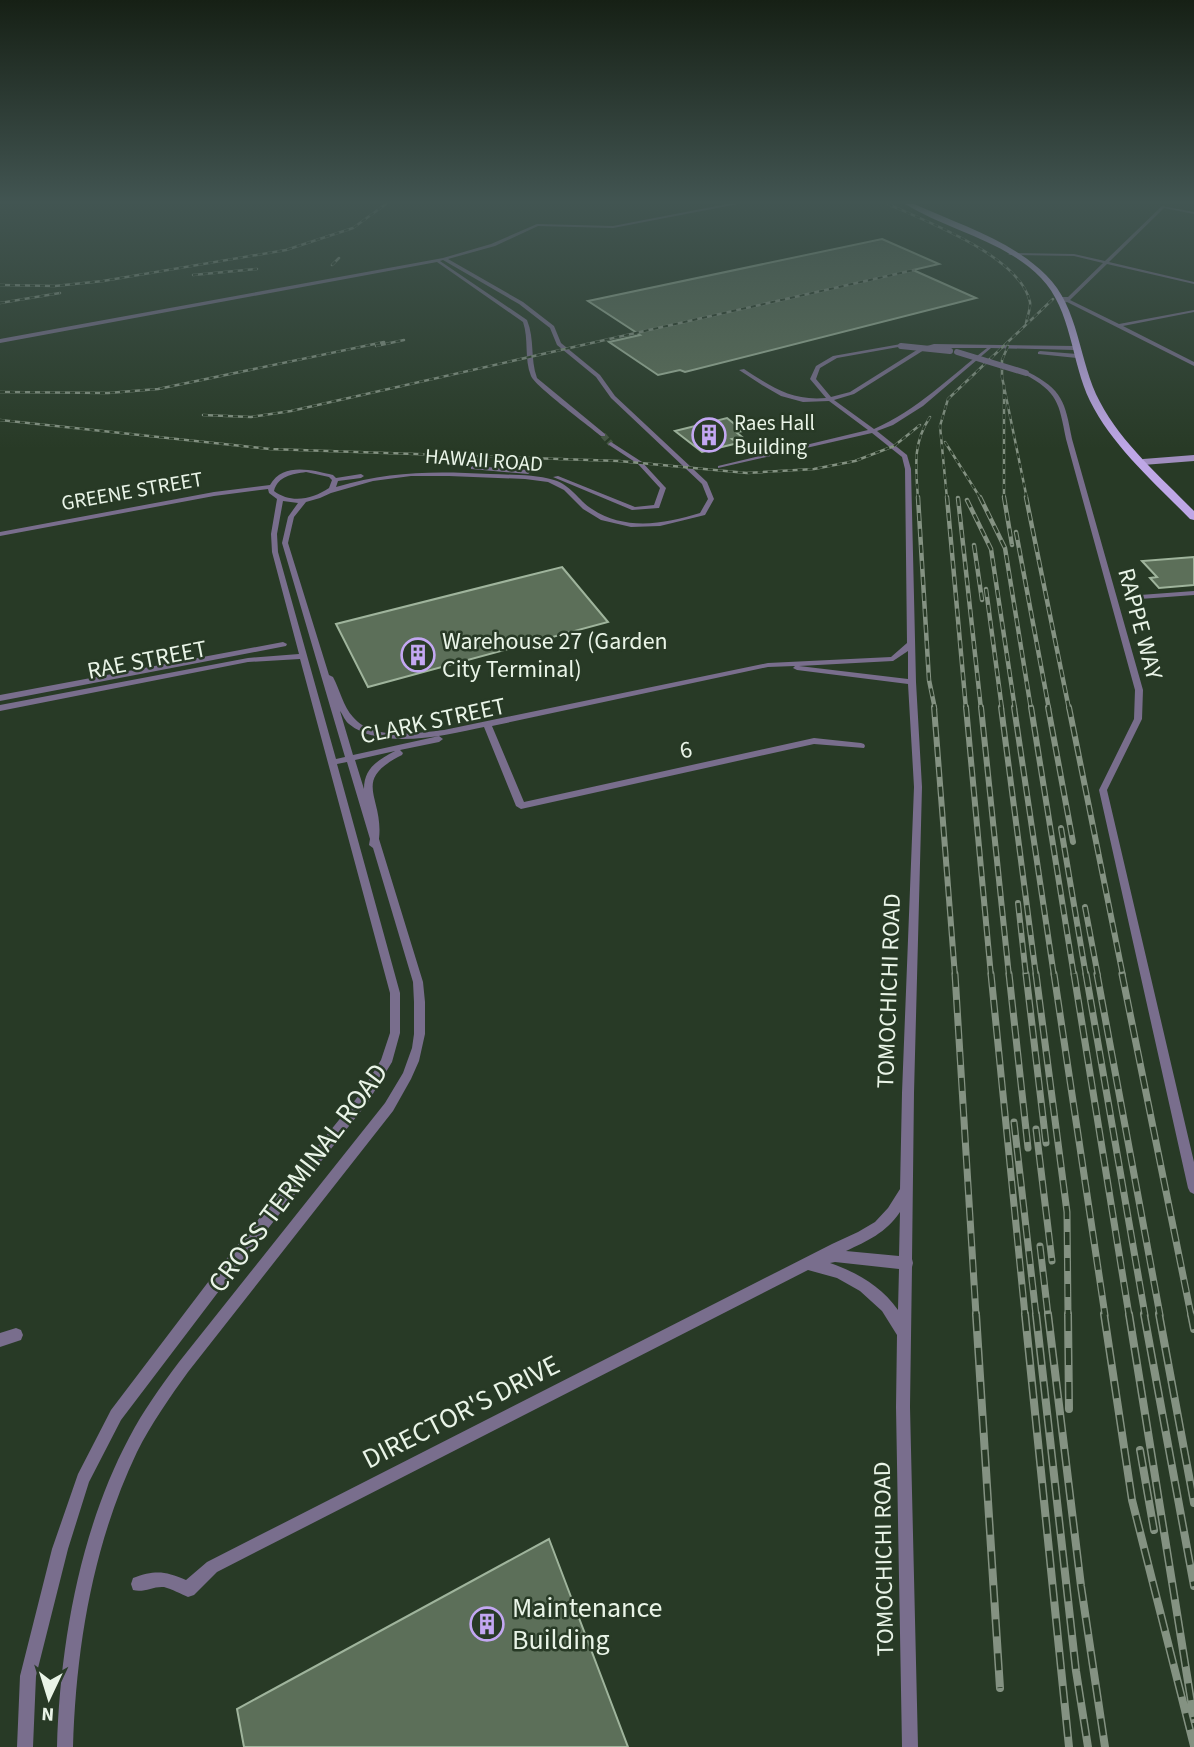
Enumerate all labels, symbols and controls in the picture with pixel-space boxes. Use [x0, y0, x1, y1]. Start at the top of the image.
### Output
place label: Raes Hall Building [734, 408, 815, 462]
building icon: Raes Hall Building [690, 416, 728, 454]
street label: HAWAII ROAD [424, 441, 544, 479]
street label: GREENE STREET [59, 464, 205, 518]
street label: RAPPE WAY [1108, 564, 1172, 684]
place label: Warehouse 27 (Garden City Terminal) [442, 624, 668, 687]
street label: RAE STREET [84, 631, 210, 689]
building icon: Warehouse 27 (Garden City Terminal) [399, 636, 437, 674]
street label: CLARK STREET [357, 688, 509, 753]
street label: 6 [676, 732, 696, 768]
street label: TOMOCHICHI ROAD [868, 893, 910, 1089]
street label: CROSS TERMINAL ROAD [198, 1055, 398, 1301]
street label: DIRECTOR'S DRIVE [355, 1345, 567, 1479]
street label: TOMOCHICHI ROAD [865, 1461, 903, 1657]
place label: Maintenance Building [512, 1588, 662, 1660]
building icon: Maintenance Building [468, 1605, 506, 1643]
north arrow [14, 1663, 84, 1733]
text: N [41, 1700, 55, 1727]

